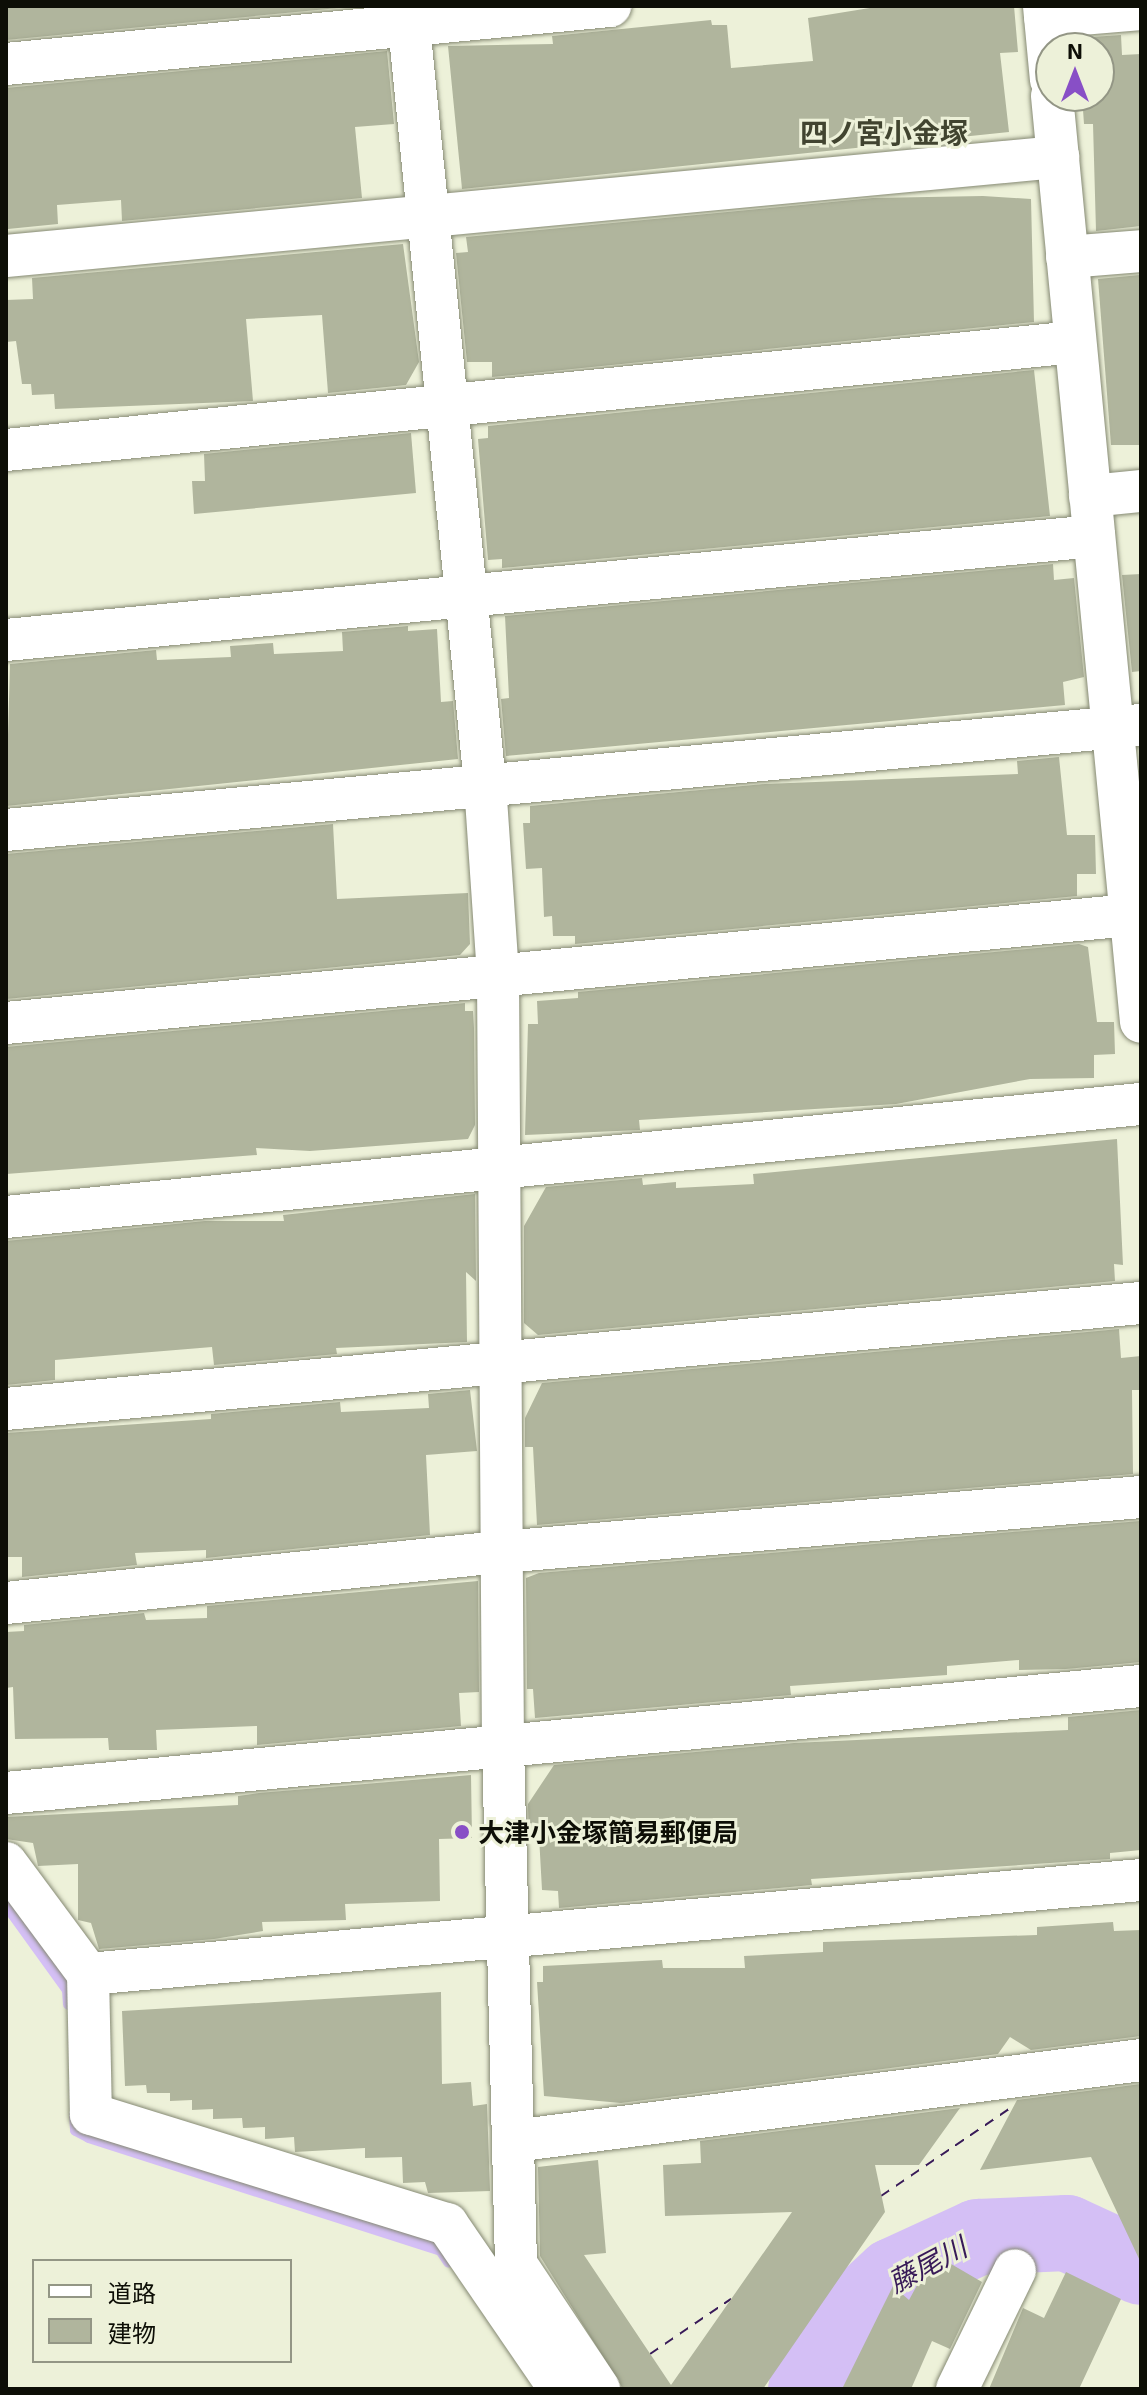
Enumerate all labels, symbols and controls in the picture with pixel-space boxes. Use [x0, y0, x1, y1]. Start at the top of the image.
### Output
north arrow [1035, 32, 1115, 112]
text: N [1067, 37, 1083, 63]
district label: 四ノ宮小金塚 [800, 115, 968, 149]
place label: 大津小金塚簡易郵便局 [478, 1816, 738, 1848]
marker: 大津小金塚簡易郵便局 [453, 1823, 471, 1841]
water label: 藤尾川 [882, 2229, 972, 2299]
legend [32, 2259, 292, 2363]
text: 道路 [108, 2278, 156, 2307]
text: 建物 [108, 2318, 156, 2347]

